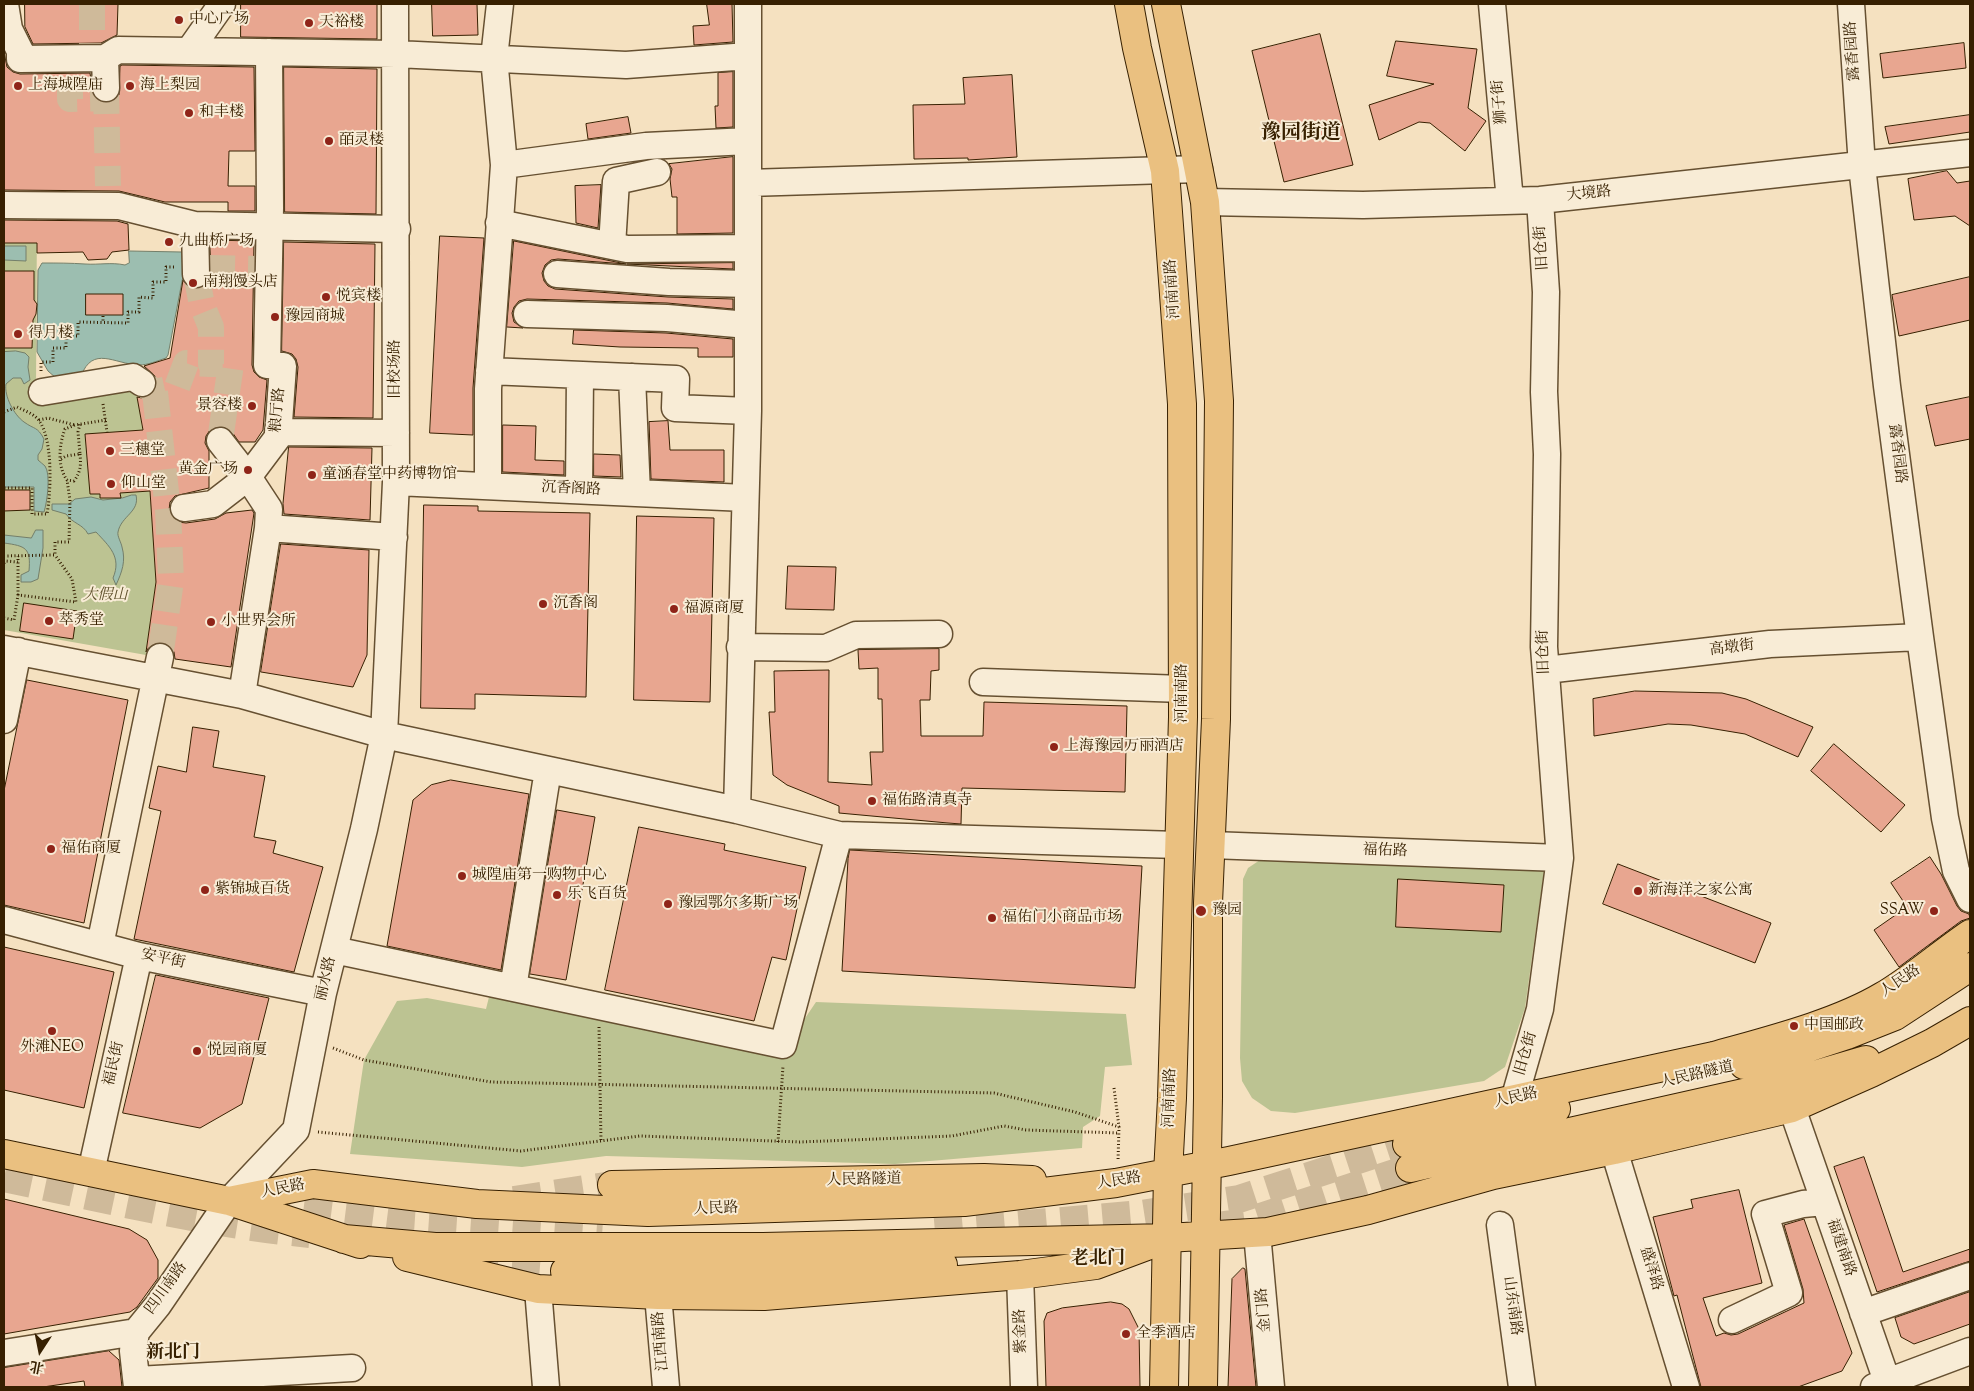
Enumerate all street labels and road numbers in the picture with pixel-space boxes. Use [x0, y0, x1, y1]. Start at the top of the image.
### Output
street label: 露香园路 [1843, 20, 1865, 82]
street label: 狮子街 [1490, 79, 1512, 125]
street label: 大境路 [1566, 184, 1612, 206]
street label: 旧仓街 [1532, 225, 1554, 271]
street label: 河南南路 [1163, 258, 1185, 320]
street label: 旧校场路 [387, 339, 405, 399]
street label: 粮厅路 [268, 387, 290, 433]
street label: 露香园路 [1883, 423, 1909, 485]
street label: 沉香阁路 [541, 479, 601, 501]
street label: 旧仓街 [1535, 629, 1555, 675]
street label: 高墩街 [1709, 637, 1755, 661]
street label: 河南南路 [1174, 663, 1192, 723]
street label: 福佑路 [1362, 842, 1408, 862]
street label: 安平街 [139, 947, 187, 973]
street label: 丽水路 [313, 955, 341, 1003]
street label: 人民路 [1877, 962, 1925, 1002]
street label: 旧仓街 [1512, 1030, 1542, 1078]
street label: 福民街 [101, 1040, 129, 1088]
street label: 人民路隧道 [1658, 1059, 1736, 1093]
street label: 河南南路 [1161, 1068, 1181, 1128]
street label: 人民路 [1492, 1085, 1540, 1113]
street label: 人民路 [1095, 1170, 1143, 1194]
street label: 人民路隧道 [826, 1171, 902, 1191]
street label: 人民路 [259, 1177, 307, 1203]
street label: 人民路 [693, 1200, 739, 1220]
street label: 福建南路 [1822, 1217, 1858, 1279]
street label: 盛泽路 [1635, 1245, 1665, 1293]
street label: 四川南路 [142, 1259, 192, 1319]
street label: 山东南路 [1498, 1275, 1524, 1337]
street label: 金门路 [1254, 1287, 1276, 1333]
street label: 紫金路 [1012, 1308, 1032, 1354]
street label: 江西南路 [650, 1310, 674, 1372]

